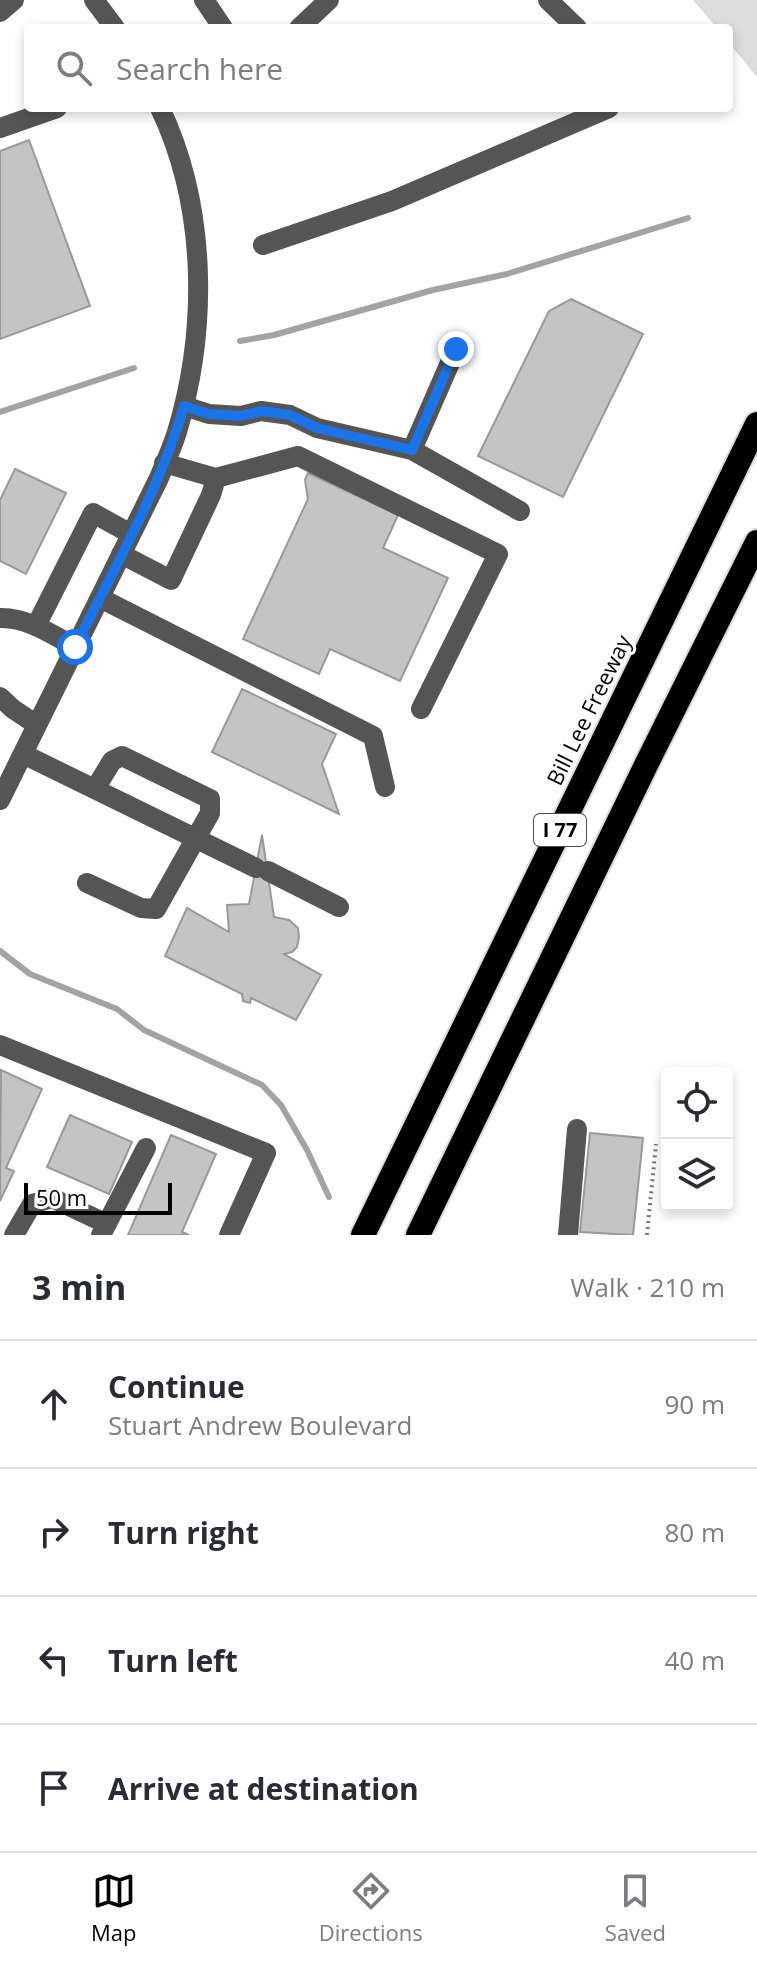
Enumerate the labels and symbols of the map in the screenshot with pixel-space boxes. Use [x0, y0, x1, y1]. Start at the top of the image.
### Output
route end [438, 331, 474, 367]
street label: Bill Lee Freeway [539, 628, 638, 790]
route start [57, 629, 93, 665]
road number: I 77 [534, 814, 586, 846]
scale bar [24, 1179, 172, 1215]

